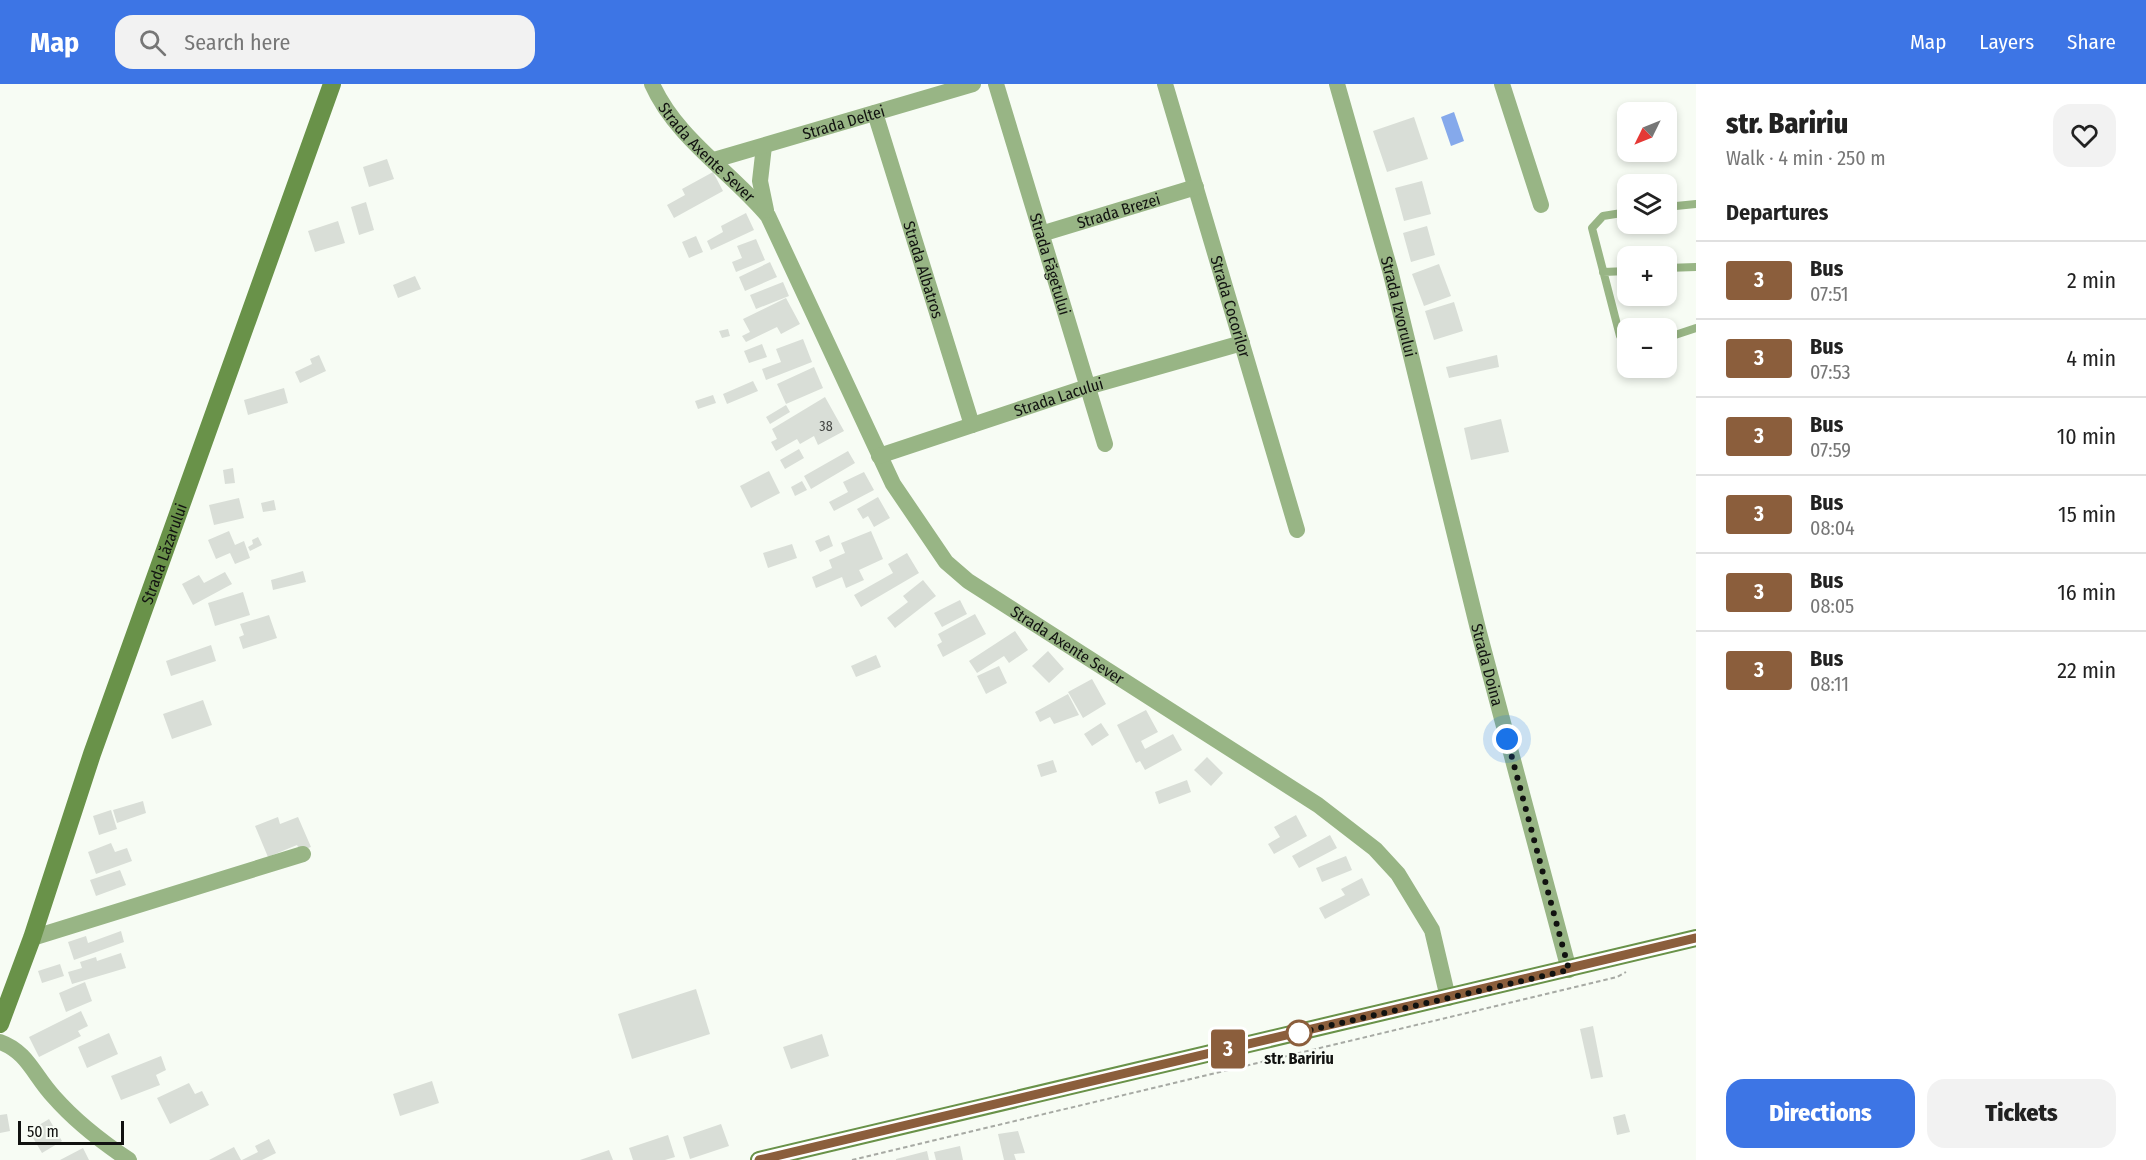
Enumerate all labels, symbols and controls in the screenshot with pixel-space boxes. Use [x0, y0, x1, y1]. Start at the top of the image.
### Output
search box [115, 15, 535, 69]
text: Map [30, 26, 79, 59]
icon: search [136, 26, 169, 59]
text: Search here [184, 29, 290, 56]
text: Map [1910, 29, 1946, 55]
text: Layers [1979, 29, 2034, 55]
text: Share [2067, 29, 2116, 55]
street label: Strada Axente Sever [654, 99, 759, 206]
street label: Strada Deltei [800, 101, 887, 144]
north arrow [1617, 102, 1677, 162]
map controls [1617, 102, 1677, 378]
button: heart [2053, 104, 2116, 167]
text: str. Baririu [1726, 107, 1848, 140]
text: Walk · 4 min · 250 m [1726, 146, 1886, 170]
button: layers [1617, 174, 1677, 234]
street label: Strada Brezei [1075, 189, 1163, 233]
text: Departures [1726, 199, 1828, 226]
street label: Strada Făgetului [1026, 211, 1074, 317]
street label: Strada Albatros [899, 219, 947, 321]
button: + [1617, 246, 1677, 306]
street label: Strada Cocorilor [1206, 253, 1255, 360]
street label: Strada Izvorului [1377, 254, 1420, 359]
text: Bus [1810, 255, 1843, 282]
text: 3 [1754, 267, 1764, 293]
text: 2 min [2067, 267, 2116, 294]
text: 07:51 [1810, 282, 1848, 306]
button: − [1617, 318, 1677, 378]
text: Bus [1810, 333, 1843, 360]
text: 3 [1754, 345, 1764, 371]
text: 4 min [2066, 345, 2116, 372]
text: 07:53 [1810, 360, 1851, 384]
street label: Strada Lacului [1011, 374, 1105, 421]
text: Bus [1810, 411, 1843, 438]
house number: 38 [819, 418, 833, 435]
text: 3 [1754, 423, 1764, 449]
text: 10 min [2057, 423, 2116, 450]
text: 07:59 [1810, 438, 1851, 462]
text: Bus [1810, 489, 1843, 516]
street label: Strada Lăzarului [137, 501, 191, 607]
text: 3 [1754, 501, 1764, 527]
text: 15 min [2058, 501, 2116, 528]
text: 08:04 [1810, 516, 1855, 540]
text: Bus [1810, 567, 1843, 594]
text: 3 [1754, 579, 1764, 605]
text: 16 min [2057, 579, 2116, 606]
text: 08:05 [1810, 594, 1854, 618]
street label: Strada Axente Sever [1007, 602, 1128, 689]
street label: Strada Doina [1467, 622, 1507, 708]
text: Bus [1810, 645, 1843, 672]
text: 3 [1754, 657, 1764, 683]
text: 22 min [2057, 657, 2116, 684]
text: 08:11 [1810, 672, 1849, 696]
your location [1492, 724, 1522, 754]
marker: str. Baririu [1286, 1020, 1312, 1046]
line badge: 3 [1208, 1030, 1248, 1068]
text: 3 [1223, 1036, 1233, 1062]
place label: str. Baririu [1264, 1049, 1334, 1068]
button: Directions [1726, 1079, 1915, 1148]
button: Tickets [1927, 1079, 2116, 1148]
scale bar [18, 1118, 124, 1146]
text: 50 m [27, 1122, 59, 1141]

